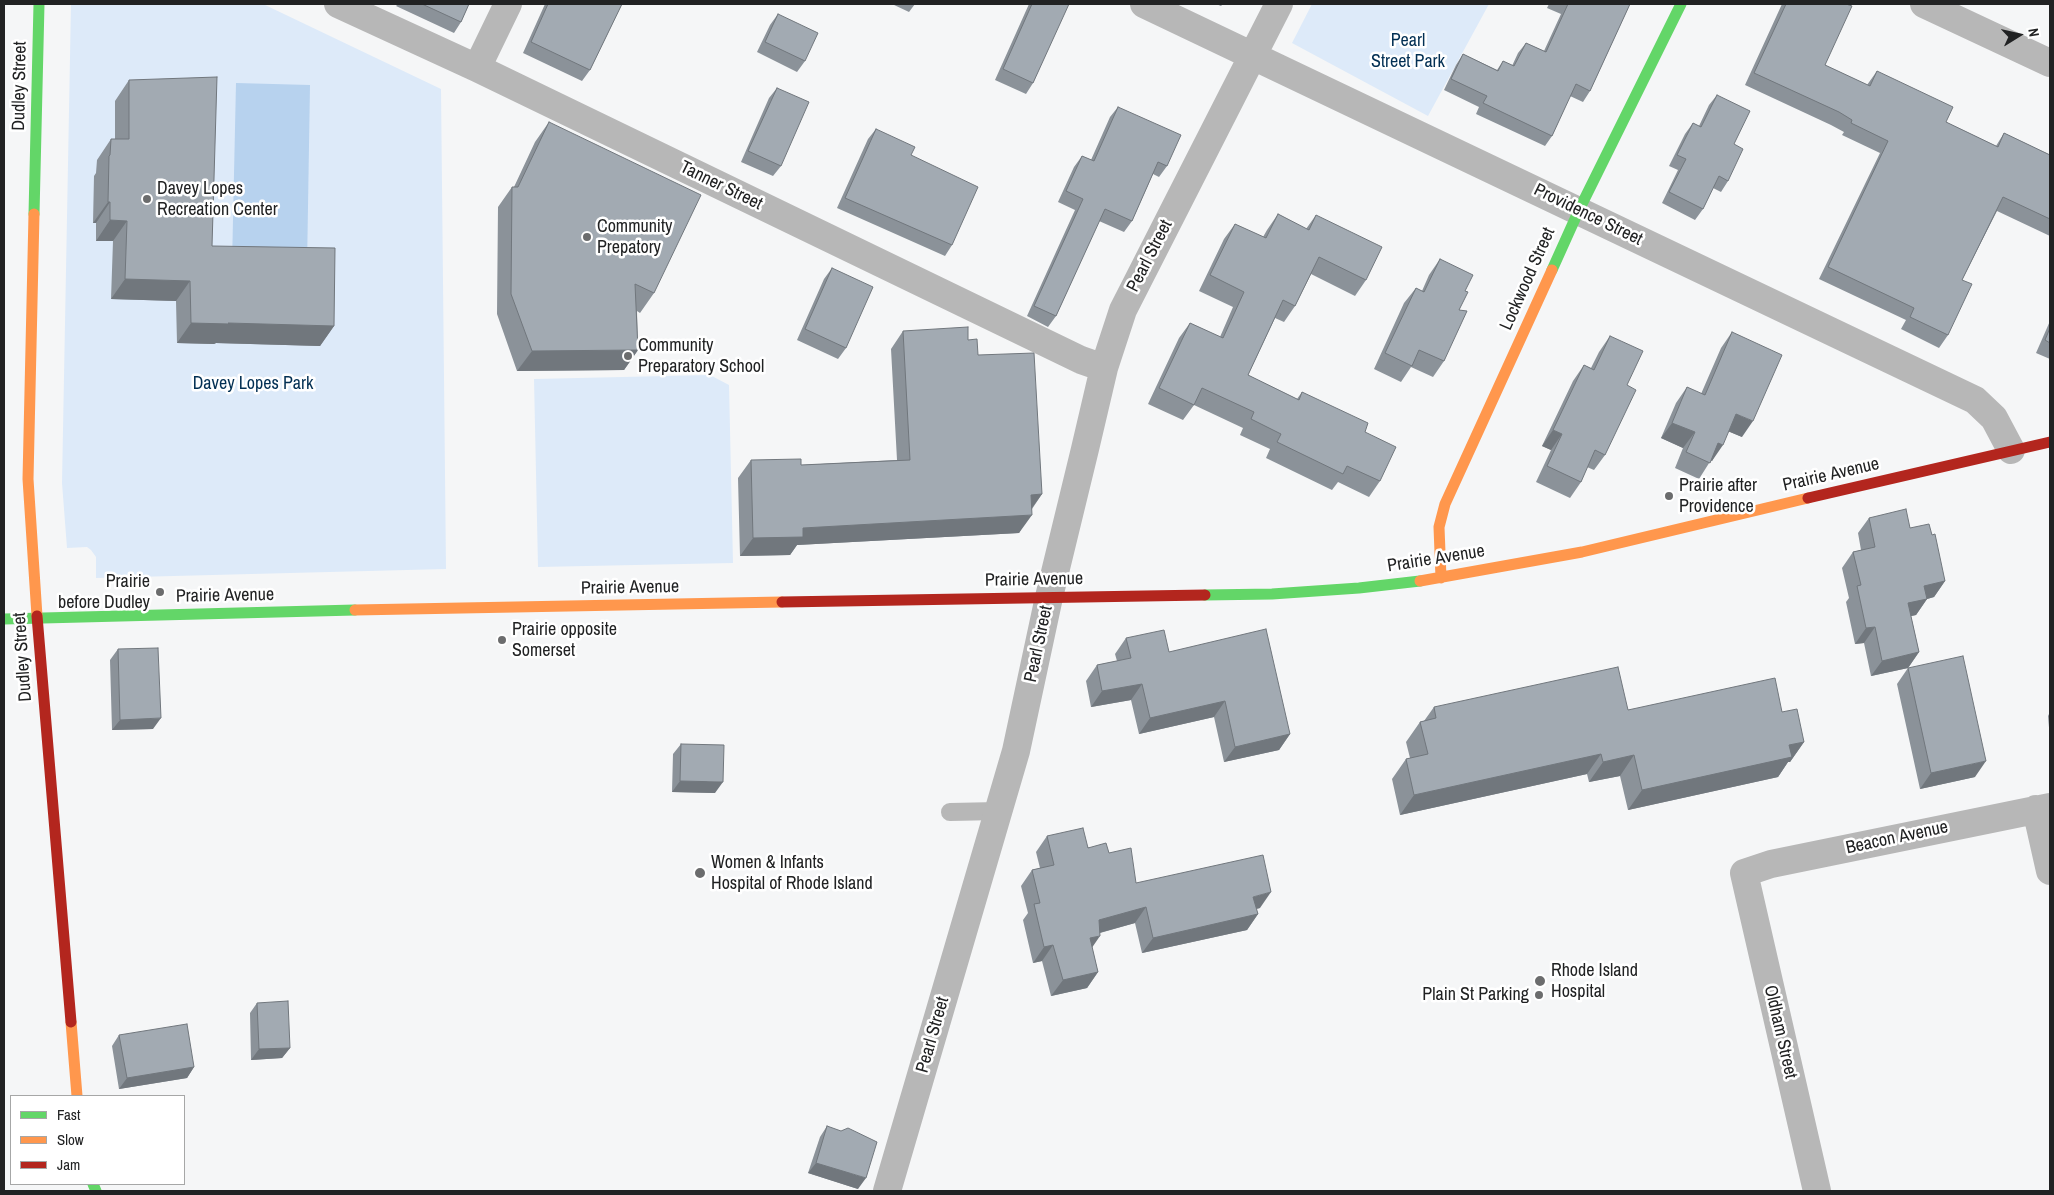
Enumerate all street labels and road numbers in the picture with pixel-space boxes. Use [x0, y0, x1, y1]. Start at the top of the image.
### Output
street label: Dudley Street [8, 41, 32, 131]
street label: Tanner Street [676, 157, 766, 215]
street label: Providence Street [1530, 179, 1646, 251]
street label: Pearl Street [1123, 216, 1177, 296]
street label: Lockwood Street [1496, 224, 1560, 334]
street label: Prairie Avenue [1781, 453, 1881, 497]
street label: Prairie Avenue [1386, 541, 1486, 577]
street label: Prairie Avenue [985, 568, 1083, 592]
street label: Prairie Avenue [581, 576, 679, 600]
street label: Prairie Avenue [176, 584, 274, 608]
street label: Pearl Street [1020, 604, 1058, 684]
street label: Dudley Street [9, 612, 37, 702]
street label: Beacon Avenue [1844, 817, 1950, 859]
street label: Oldham Street [1759, 983, 1801, 1081]
street label: Pearl Street [912, 995, 954, 1075]

